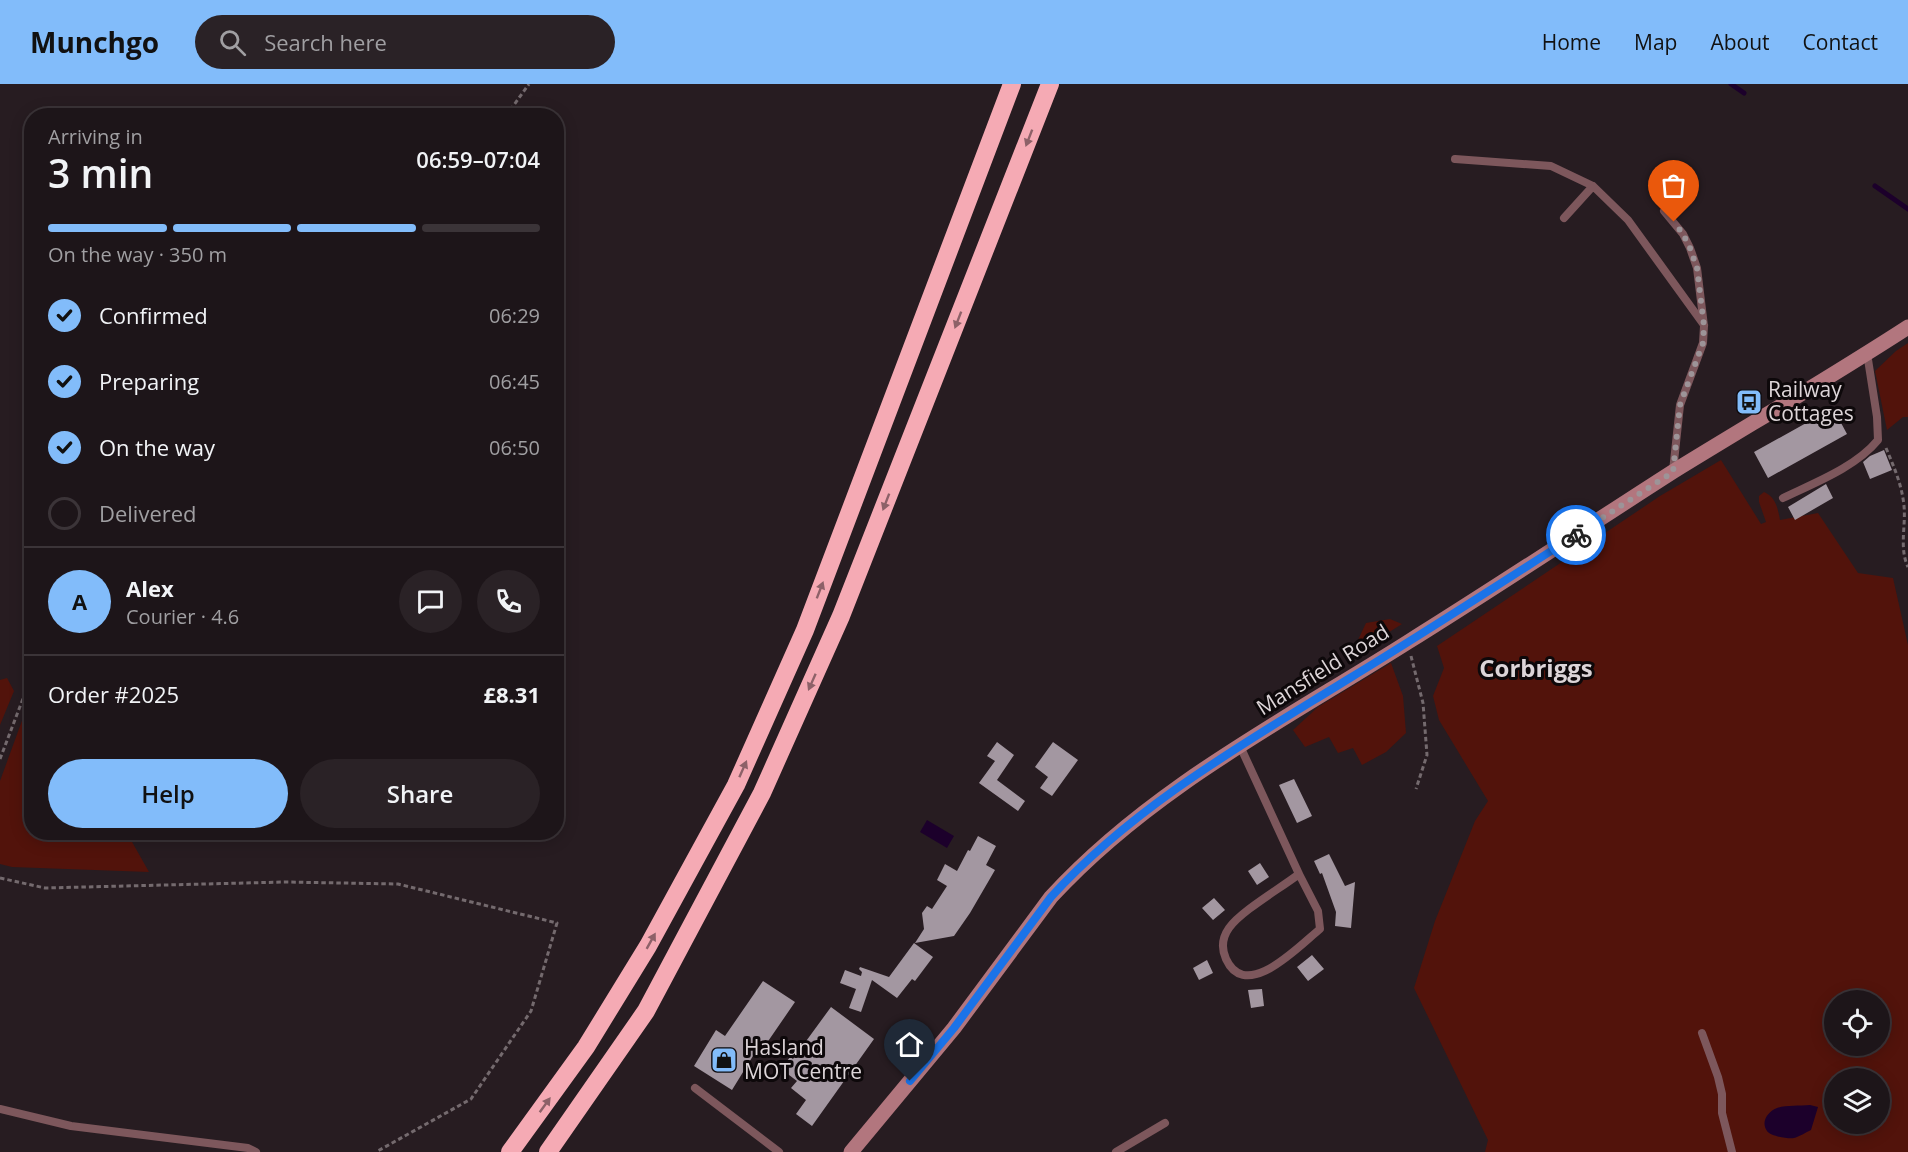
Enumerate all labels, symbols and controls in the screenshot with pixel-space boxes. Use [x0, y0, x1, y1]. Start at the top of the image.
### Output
search box [195, 15, 615, 69]
text: Munchgo [30, 23, 159, 61]
icon: search [216, 26, 249, 59]
text: Search here [264, 27, 387, 57]
text: Home [1542, 28, 1601, 56]
text: Map [1634, 28, 1677, 56]
text: About [1710, 28, 1770, 56]
text: Contact [1803, 28, 1878, 56]
text: Arriving in [48, 123, 143, 150]
one-way arrow [1023, 130, 1033, 148]
text: 06:59–07:04 [416, 144, 540, 174]
text: 3 min [48, 146, 153, 199]
pin [1648, 160, 1699, 222]
icon: bag [1657, 169, 1690, 202]
text: On the way · 350 m [48, 241, 227, 268]
icon: check [48, 299, 81, 332]
text: Confirmed [99, 300, 208, 330]
text: 06:29 [489, 302, 540, 329]
one-way arrow [952, 311, 962, 329]
icon: check [48, 365, 81, 398]
text: Preparing [99, 366, 199, 396]
text: 06:45 [489, 368, 540, 395]
place label: Railway Cottages [1768, 375, 1854, 427]
bus stop icon: Railway Cottages [1734, 387, 1764, 417]
icon: check [48, 431, 81, 464]
text: On the way [99, 432, 215, 462]
text: 06:50 [489, 434, 540, 461]
one-way arrow [881, 493, 891, 511]
text: Delivered [99, 498, 197, 528]
courier [1546, 505, 1606, 565]
icon: bike [1560, 519, 1593, 552]
button: chat [399, 570, 462, 633]
button: phone [477, 570, 540, 633]
text: Alex [126, 573, 174, 603]
one-way arrow [815, 581, 825, 599]
text: A [72, 586, 87, 616]
text: Courier · 4.6 [126, 603, 239, 630]
street label: Mansfield Road [1251, 617, 1394, 721]
district label: Corbriggs [1479, 651, 1593, 684]
one-way arrow [807, 673, 816, 690]
text: Order #2025 [48, 679, 179, 709]
text: £8.31 [483, 679, 540, 709]
button: Help [48, 759, 288, 828]
button: Share [300, 759, 540, 828]
one-way arrow [738, 760, 748, 778]
one-way arrow [646, 932, 656, 949]
map controls [1824, 990, 1890, 1134]
button: locate [1824, 990, 1890, 1056]
pin [884, 1019, 935, 1081]
icon: home [893, 1028, 926, 1061]
place label: Hasland MOT Centre [744, 1033, 862, 1085]
shop icon: Hasland MOT Centre [709, 1045, 739, 1075]
button: layers [1824, 1068, 1890, 1134]
one-way arrow [539, 1097, 551, 1113]

